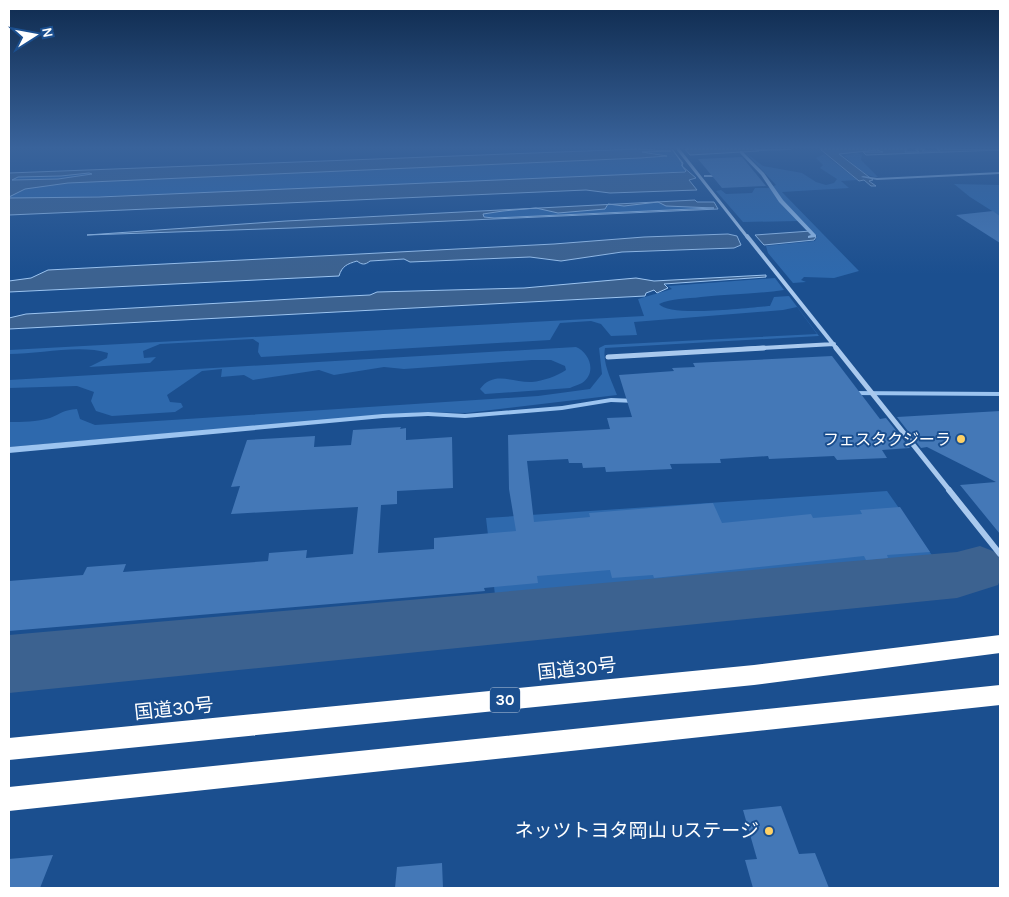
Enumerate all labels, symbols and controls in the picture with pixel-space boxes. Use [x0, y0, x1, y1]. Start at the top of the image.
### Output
north arrow [10, 10, 60, 60]
text: N [38, 26, 57, 39]
place label: フェスタクジーラ [823, 430, 951, 449]
marker: フェスタクジーラ [955, 433, 967, 445]
street label: 国道30号 [536, 654, 618, 684]
road number: 30 [490, 688, 520, 712]
street label: 国道30号 [133, 694, 215, 724]
place label: ネッツトヨタ岡山 Uステージ [514, 820, 759, 842]
marker: ネッツトヨタ岡山 Uステージ [763, 825, 775, 837]

